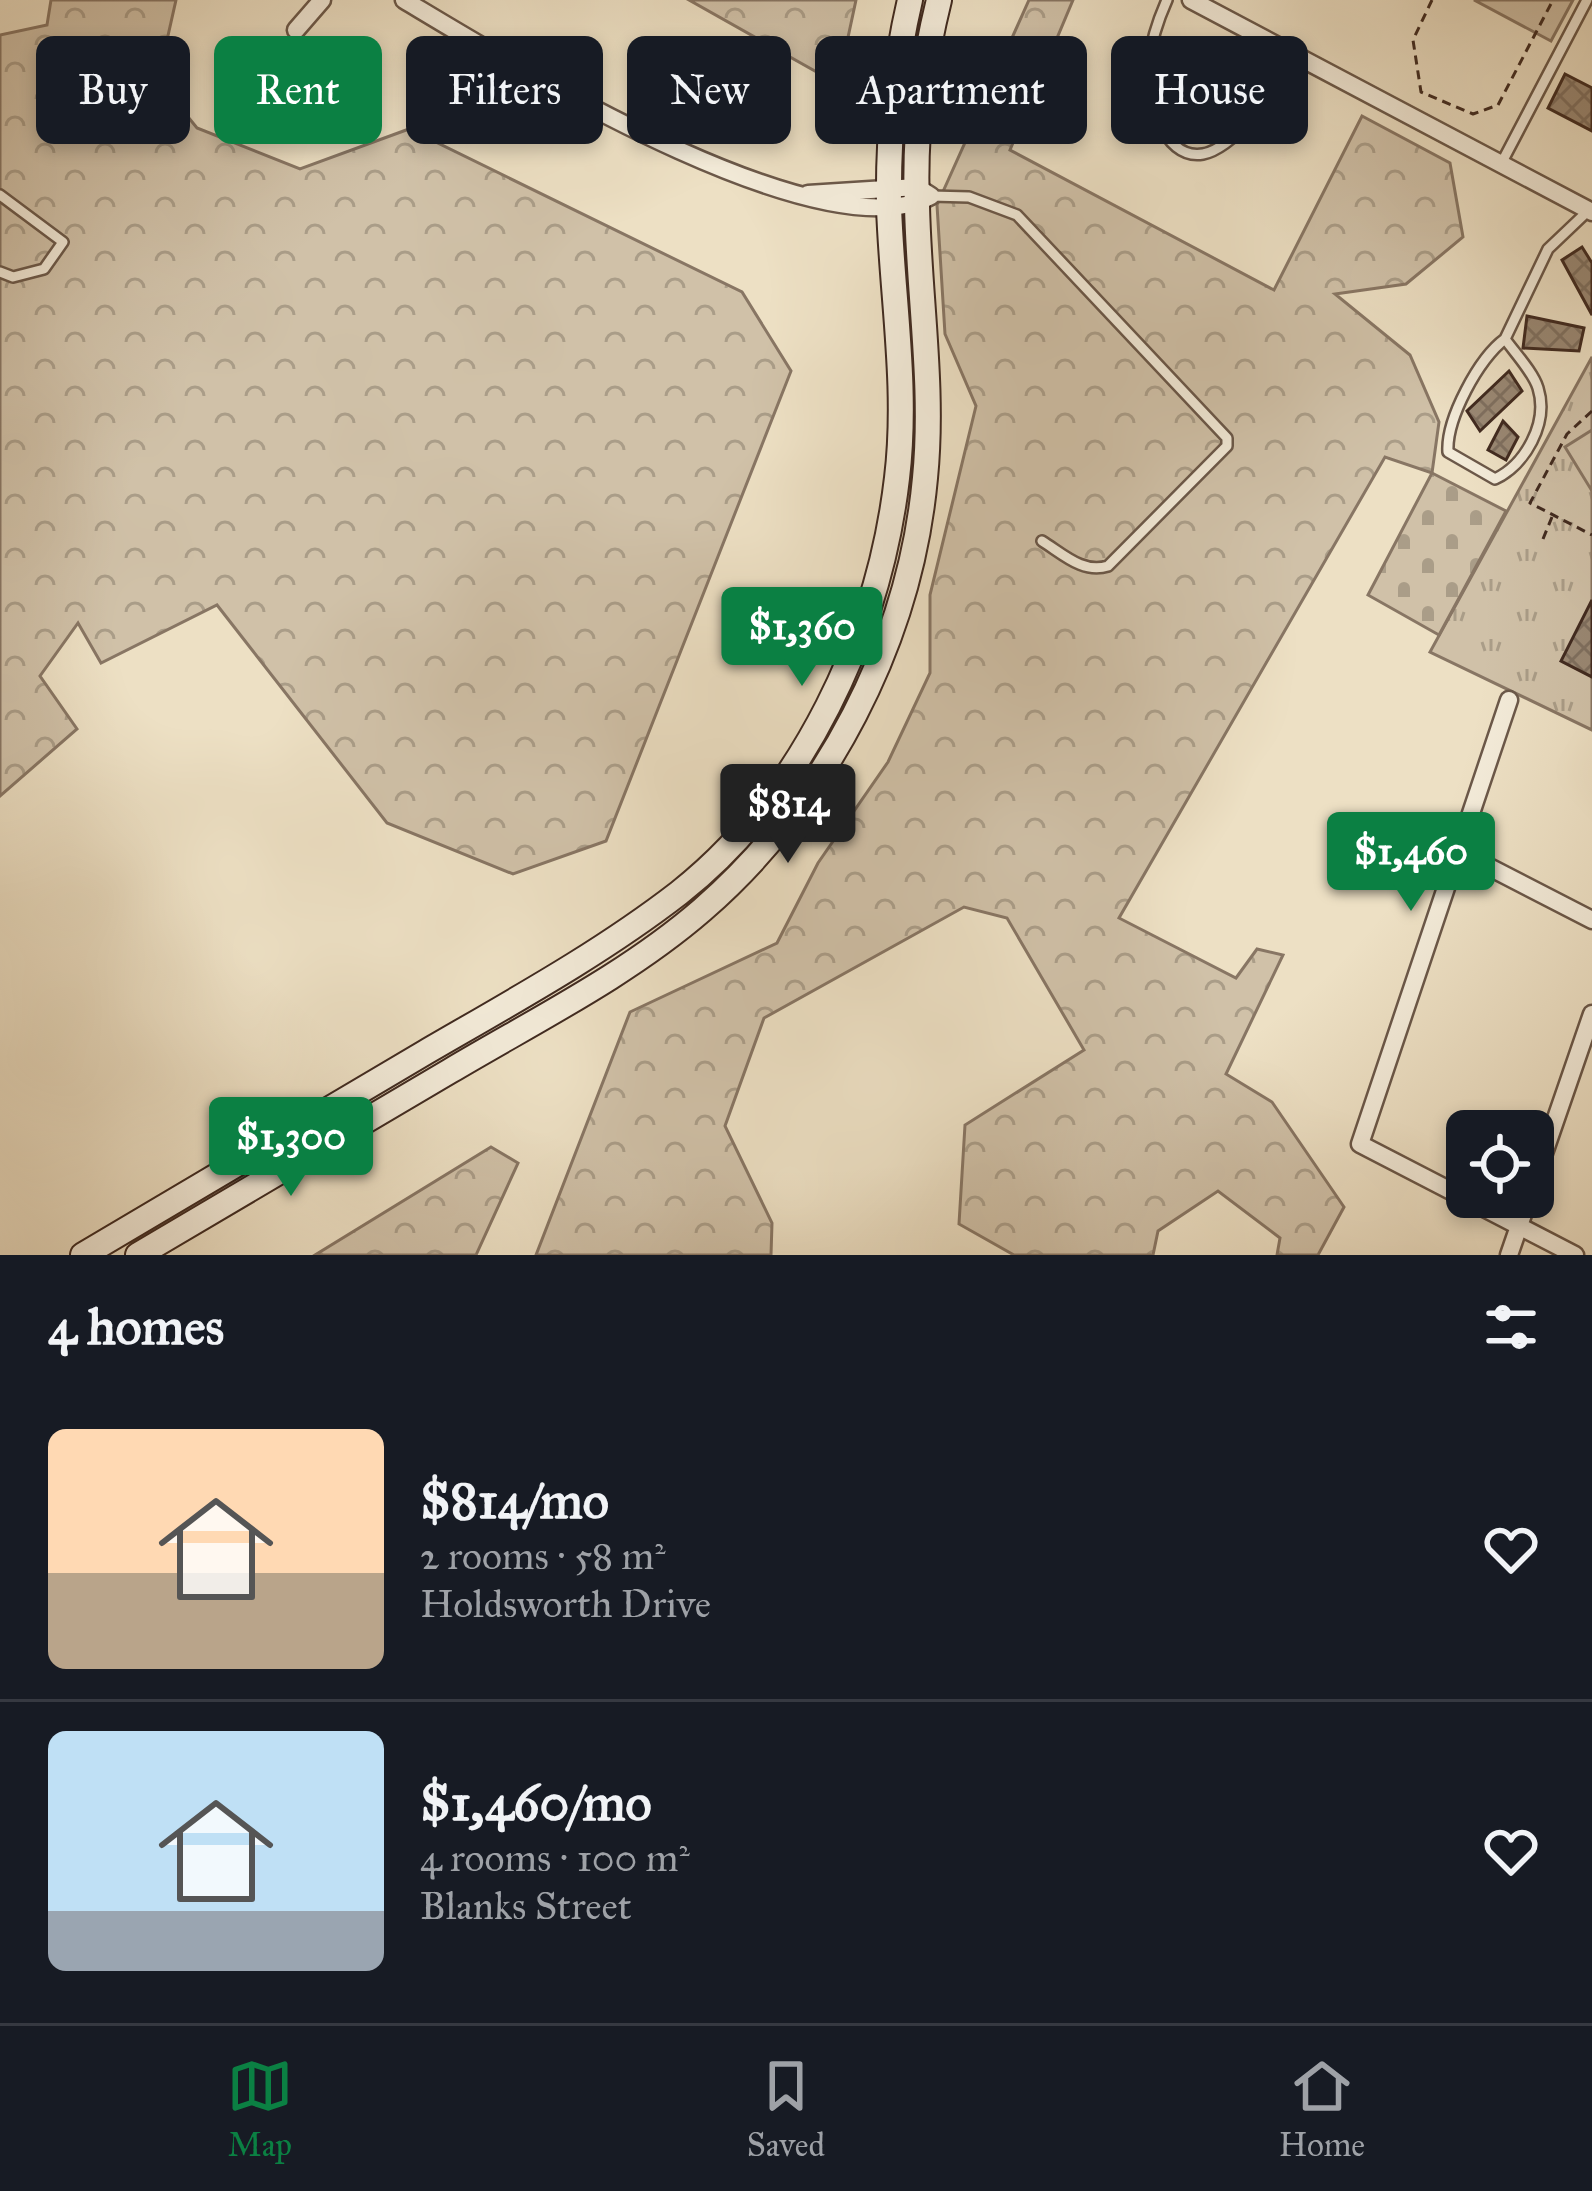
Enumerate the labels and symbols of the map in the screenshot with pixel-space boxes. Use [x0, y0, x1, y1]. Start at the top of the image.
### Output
pin: $1,360 [704, 587, 900, 689]
pin: $814 [717, 764, 859, 866]
pin: $1,460 [1313, 812, 1509, 914]
pin: $1,300 [193, 1097, 389, 1199]

